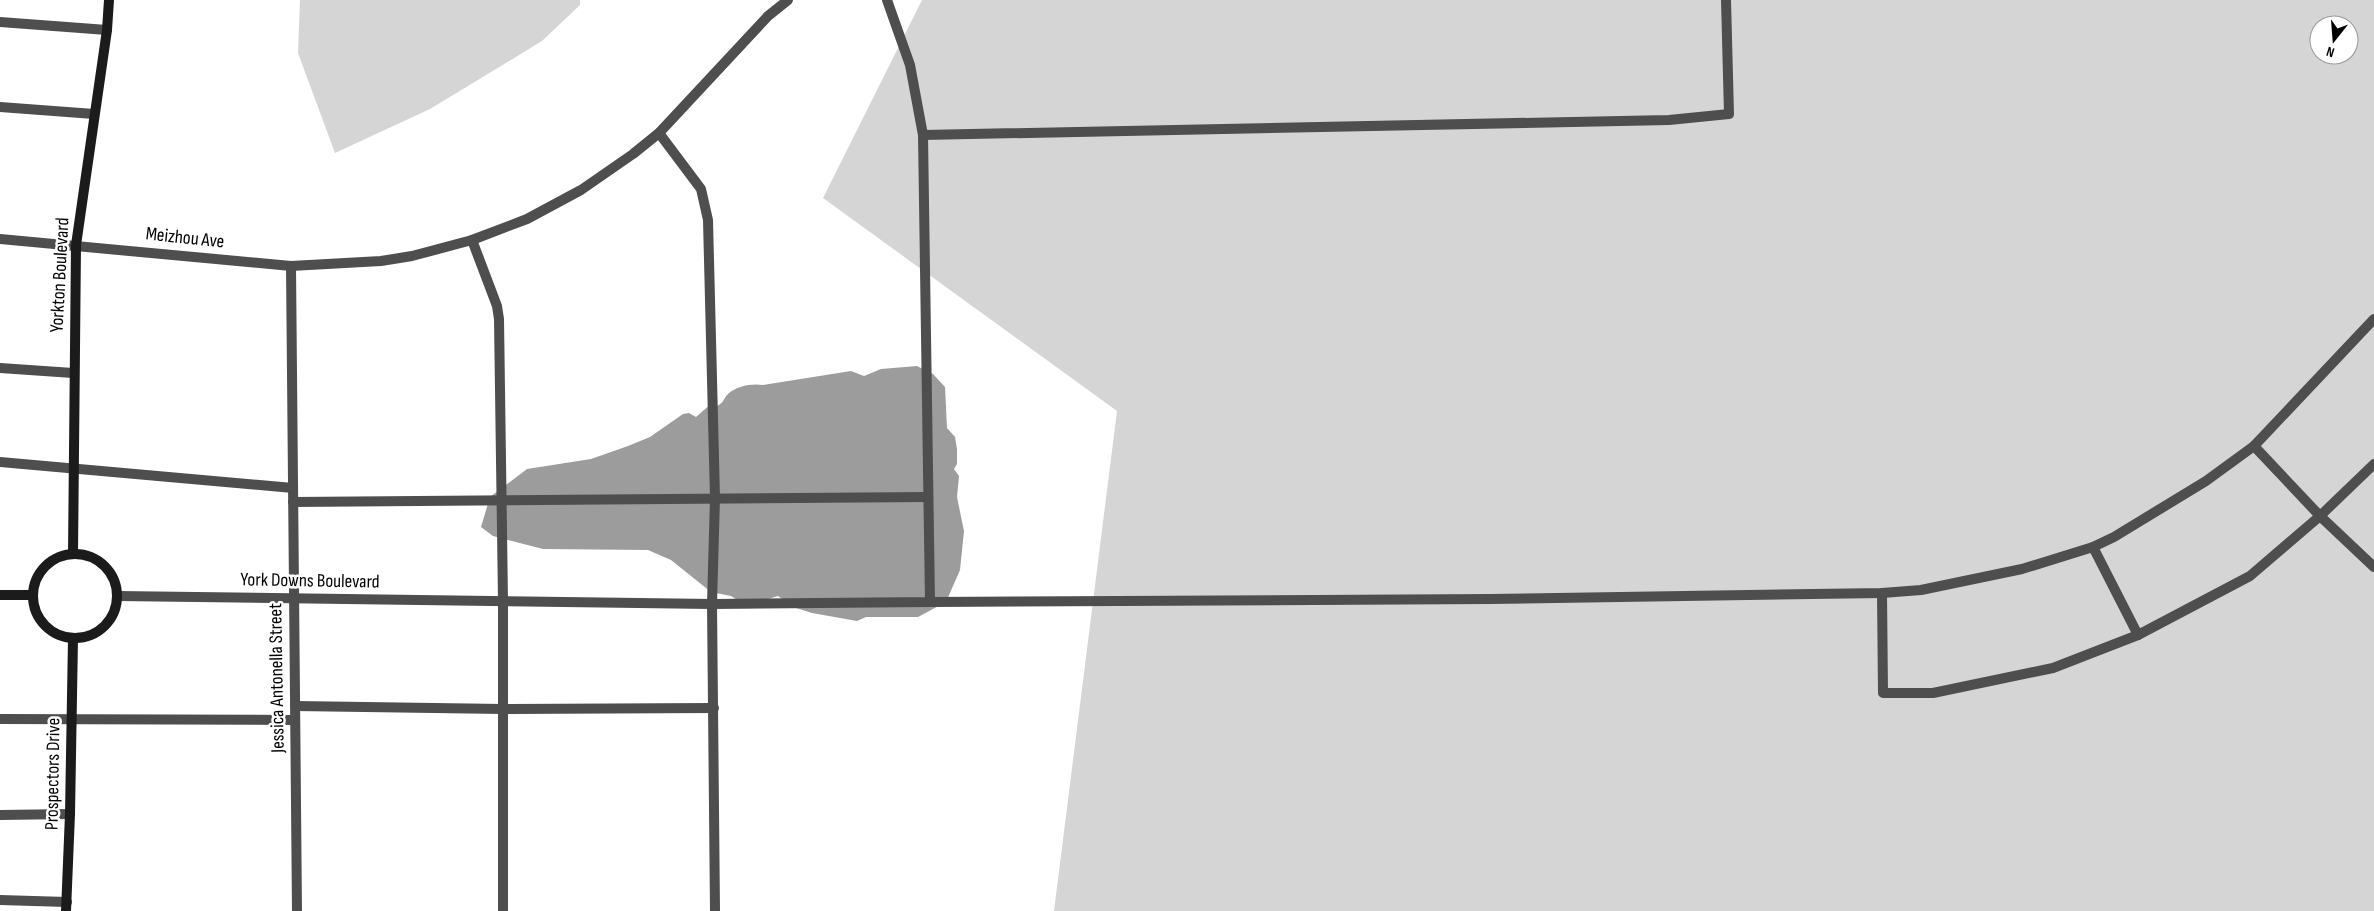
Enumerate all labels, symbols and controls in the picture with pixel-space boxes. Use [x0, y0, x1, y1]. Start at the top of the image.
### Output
north arrow [2309, 15, 2359, 65]
text: N [2324, 43, 2336, 61]
street label: Yorkton Boulevard [46, 217, 74, 333]
street label: Meizhou Ave [145, 222, 225, 254]
street label: York Downs Boulevard [240, 568, 380, 594]
street label: Jessica Antonella Street [264, 603, 290, 754]
street label: Prospectors Drive [41, 718, 65, 830]

